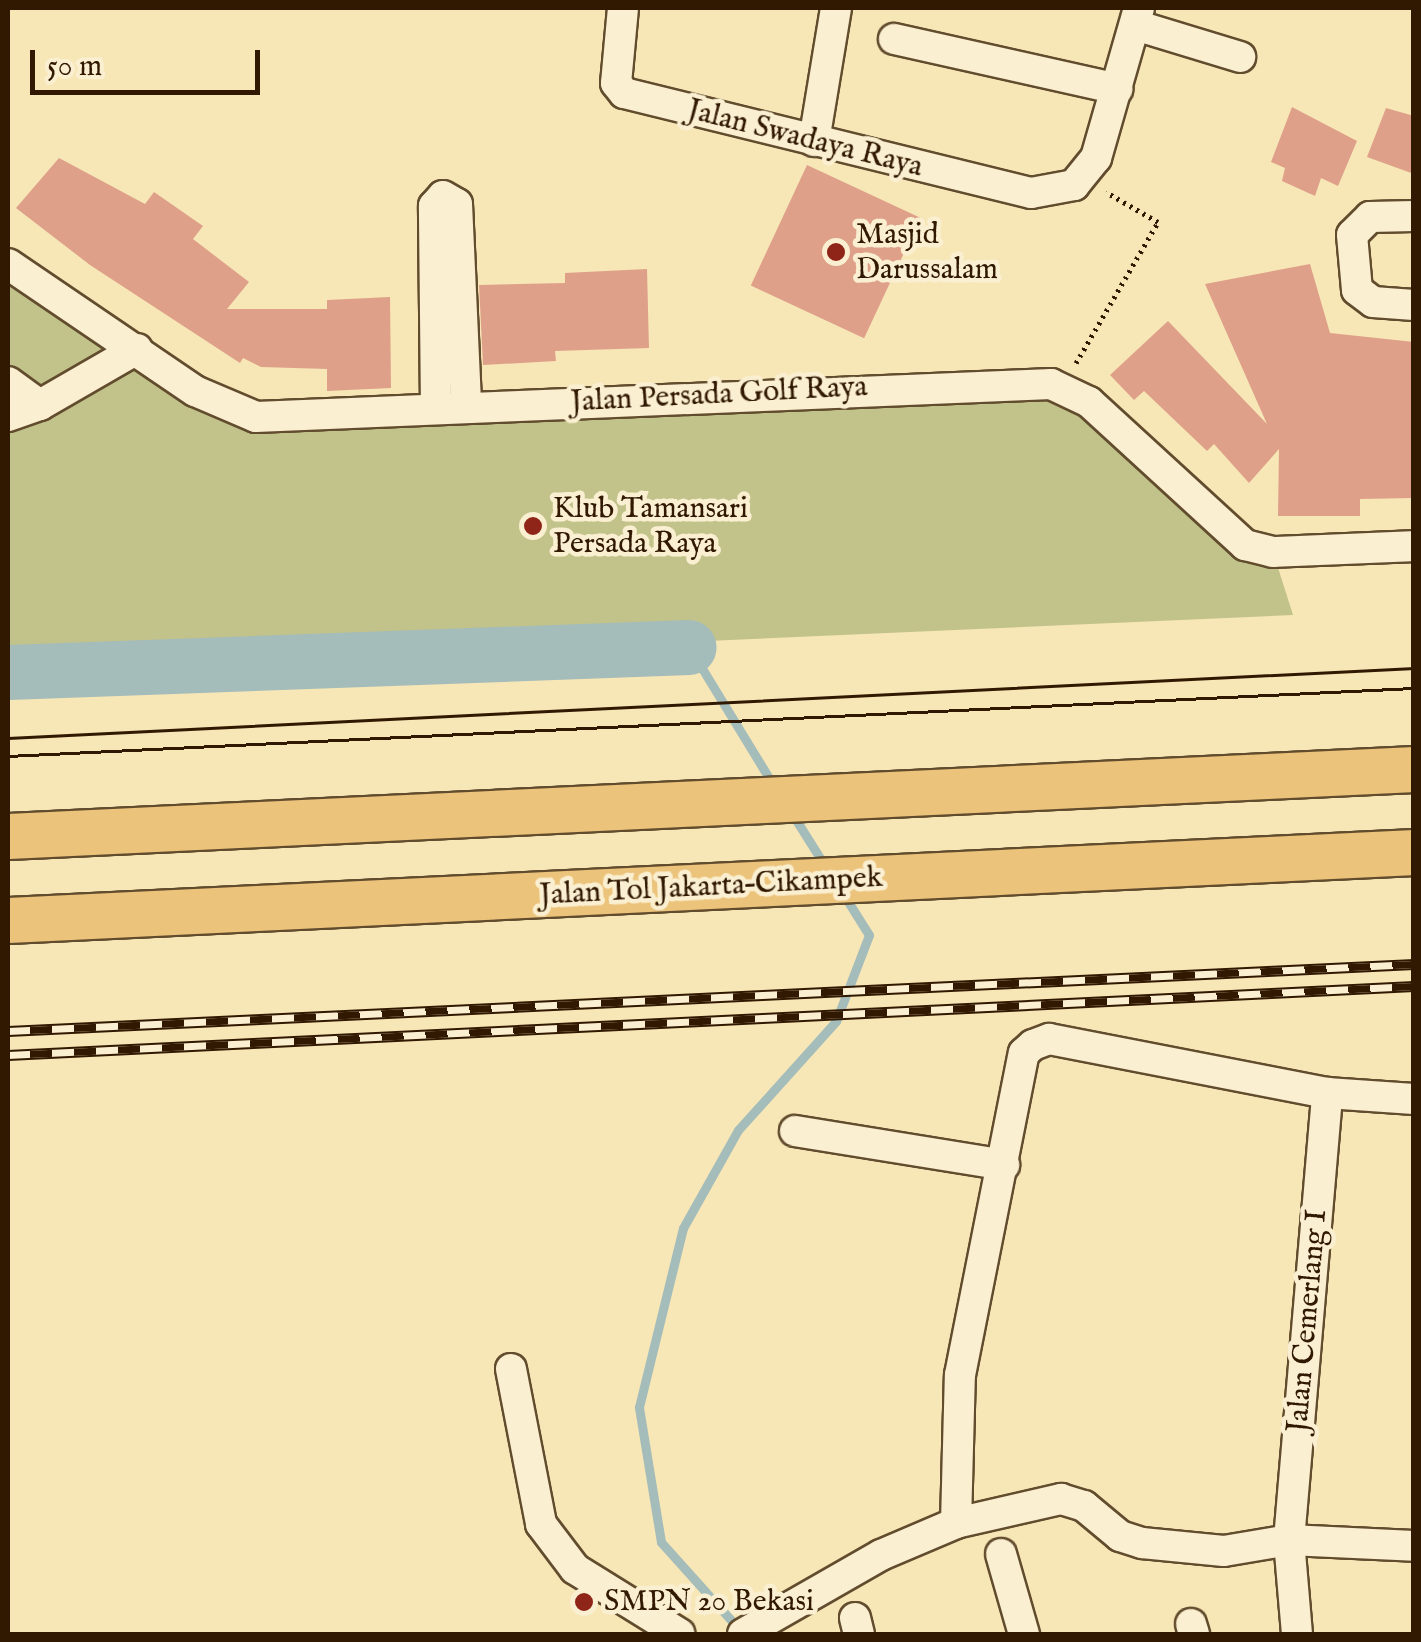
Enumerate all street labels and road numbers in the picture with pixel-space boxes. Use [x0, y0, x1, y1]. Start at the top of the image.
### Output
street label: Jalan Swadaya Raya [684, 92, 926, 186]
street label: Jalan Persada Golf Raya [570, 369, 868, 421]
street label: Jalan Tol Jakarta–Cikampek [539, 860, 883, 914]
street label: Jalan Cemerlang I [1280, 1208, 1336, 1434]

